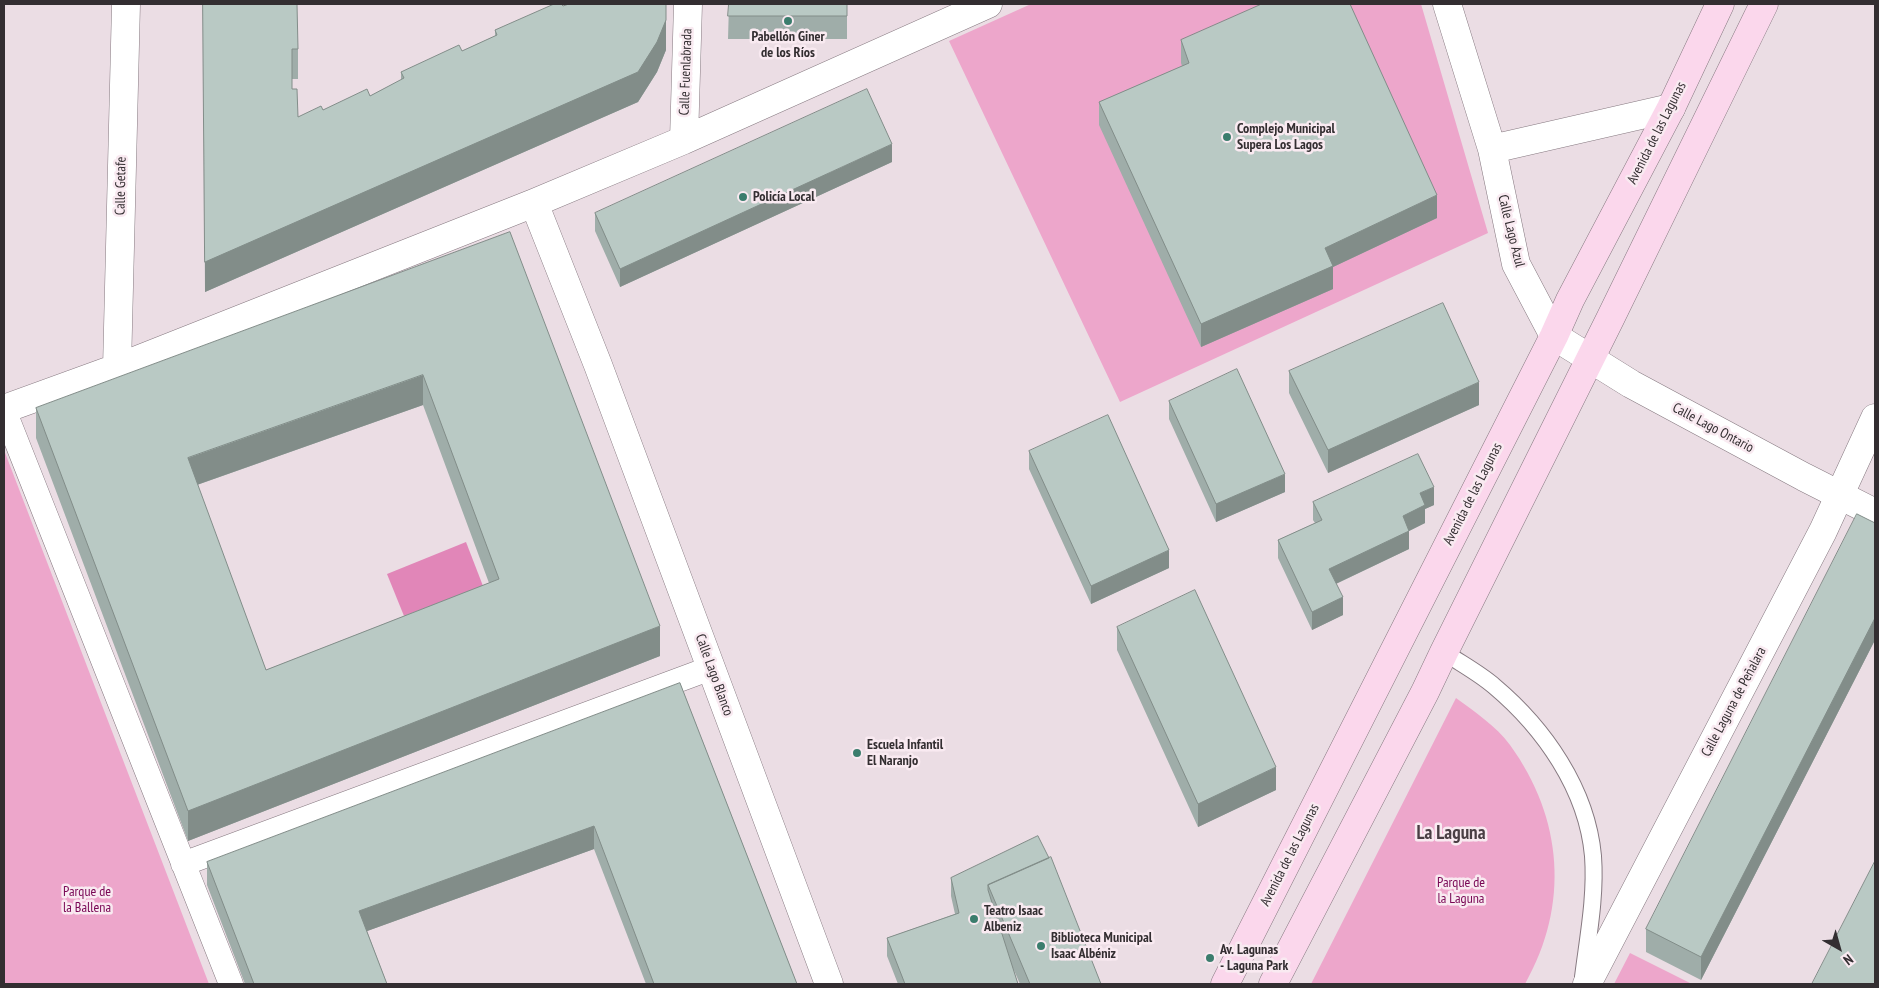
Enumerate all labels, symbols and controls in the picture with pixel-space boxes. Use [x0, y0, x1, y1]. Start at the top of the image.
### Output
marker: Pabellón Giner de los Ríos [782, 15, 794, 27]
street label: Calle Fuenlabrada [676, 28, 696, 116]
place label: Pabellón Giner de los Ríos [751, 29, 825, 62]
street label: Avenida de las Lagunas [1624, 79, 1690, 187]
place label: Complejo Municipal Supera Los Lagos [1237, 121, 1335, 154]
marker: Complejo Municipal Supera Los Lagos [1221, 131, 1233, 143]
street label: Calle Getafe [112, 157, 130, 215]
place label: Policía Local [753, 189, 815, 205]
marker: Policía Local [737, 191, 749, 203]
street label: Calle Lago Azul [1494, 193, 1528, 269]
street label: Calle Lago Ontario [1670, 400, 1756, 456]
street label: Avenida de las Lagunas [1440, 440, 1506, 548]
street label: Calle Lago Blanco [691, 632, 737, 718]
street label: Calle Laguna de Peñalara [1698, 644, 1770, 760]
place label: Escuela Infantil El Naranjo [867, 737, 943, 770]
marker: Escuela Infantil El Naranjo [851, 747, 863, 759]
street label: Avenida de las Lagunas [1257, 801, 1323, 909]
district label: La Laguna [1417, 823, 1485, 845]
park label: Parque de la Laguna [1437, 875, 1485, 908]
park label: Parque de la Ballena [63, 884, 111, 916]
place label: Teatro Isaac Albeniz [984, 903, 1043, 936]
marker: Teatro Isaac Albeniz [968, 913, 980, 925]
north arrow [1814, 923, 1864, 973]
place label: Biblioteca Municipal Isaac Albéniz [1051, 930, 1152, 962]
marker: Biblioteca Municipal Isaac Albéniz [1035, 940, 1047, 952]
place label: Av. Lagunas - Laguna Park [1220, 942, 1288, 974]
text: N [1840, 950, 1857, 969]
marker: Av. Lagunas - Laguna Park [1204, 952, 1216, 964]

